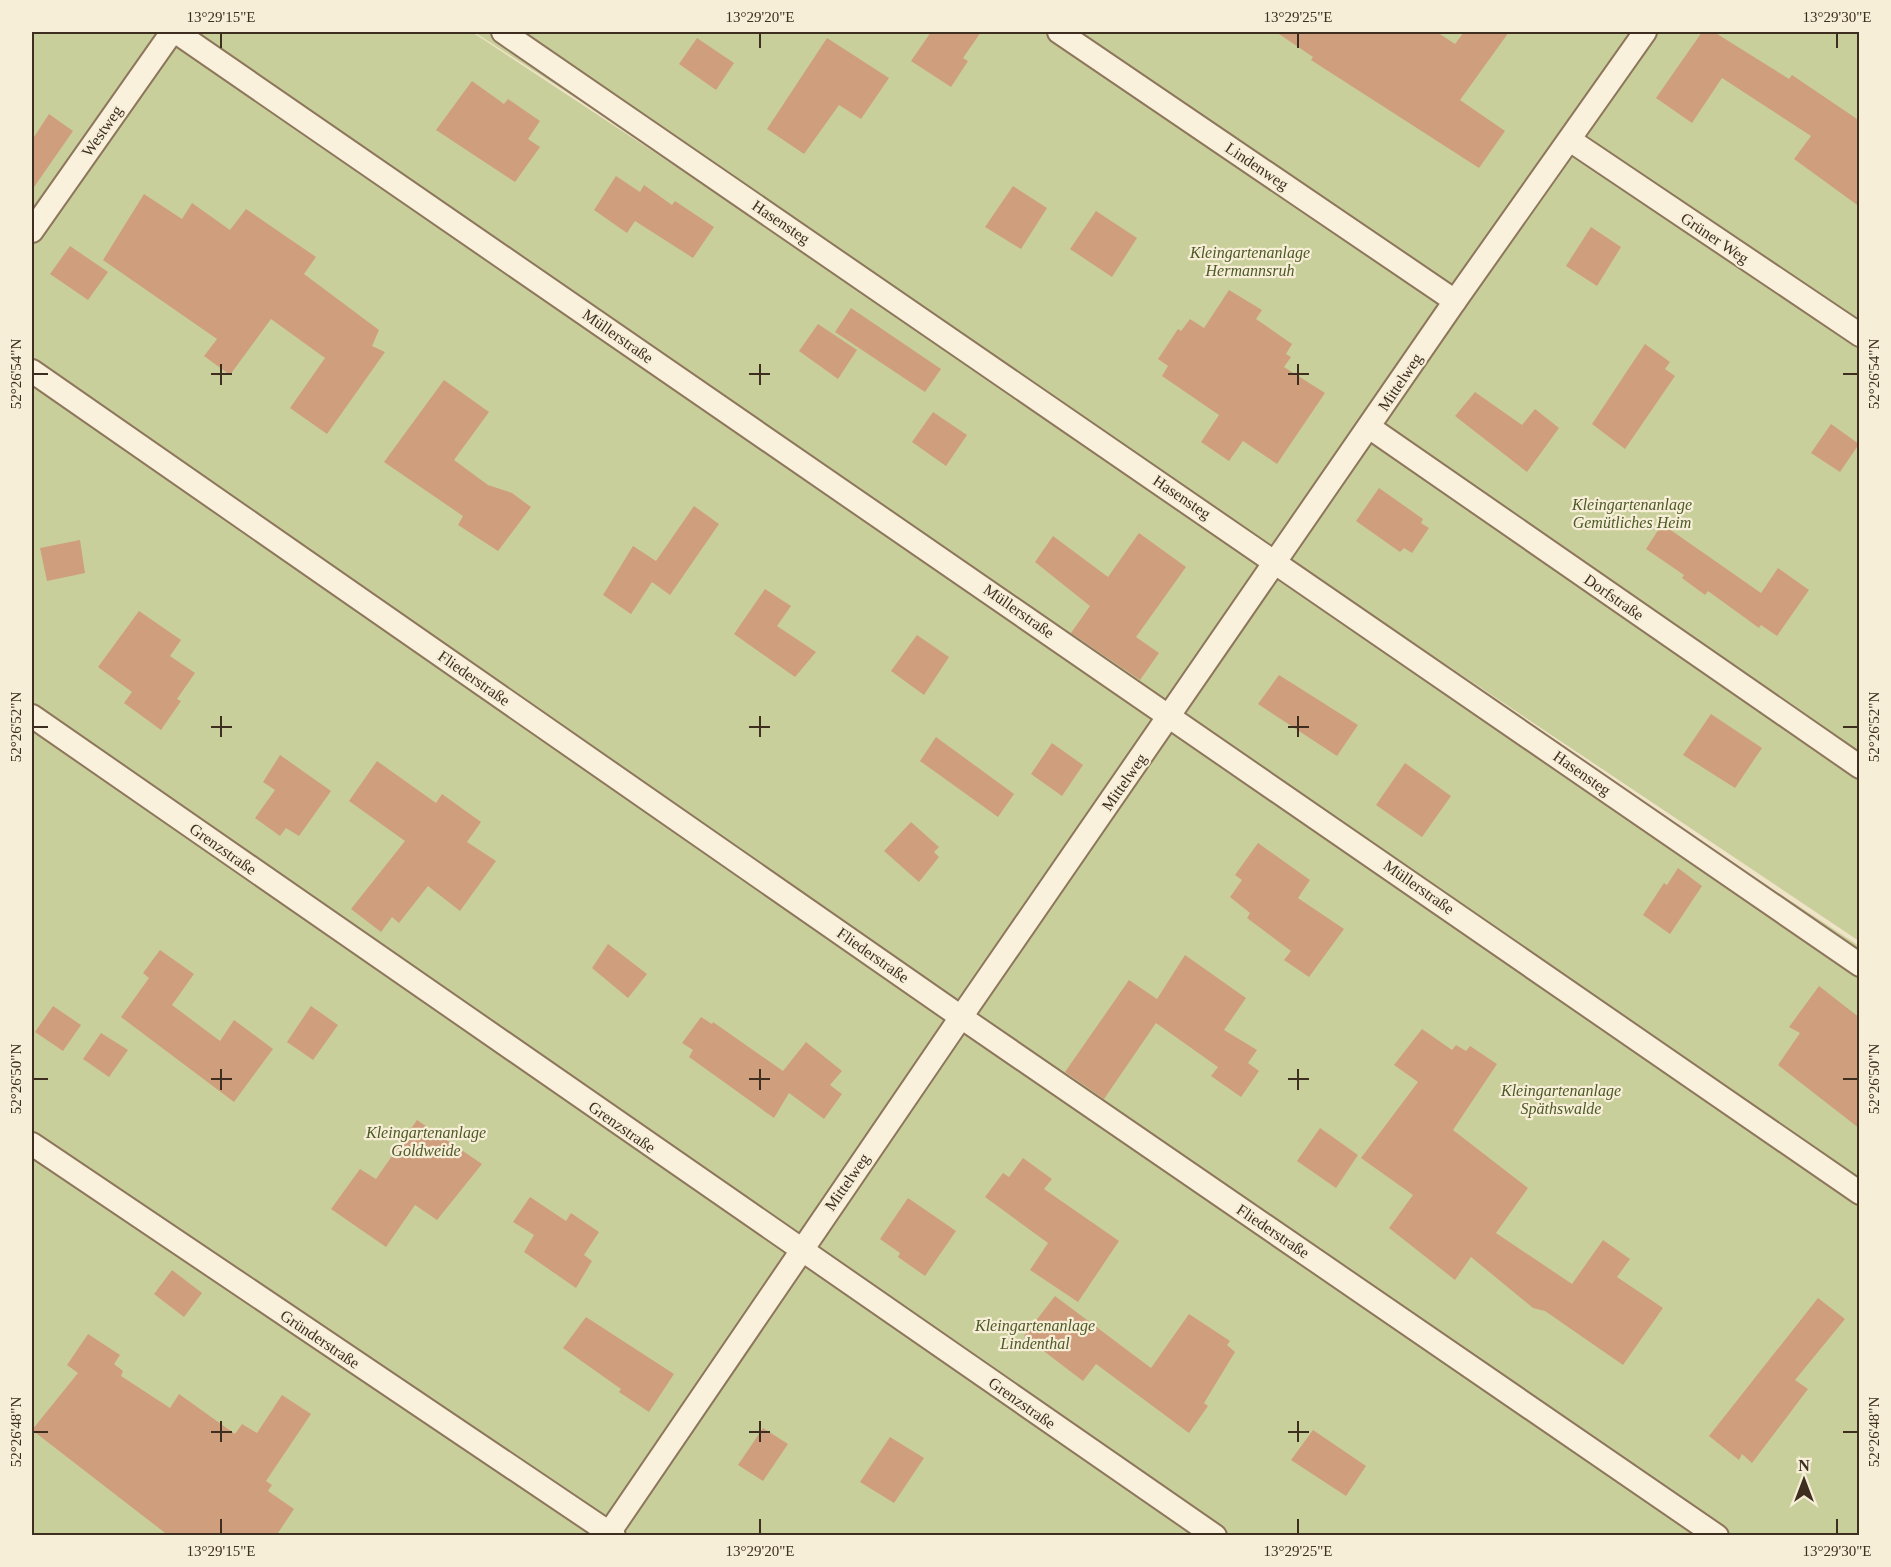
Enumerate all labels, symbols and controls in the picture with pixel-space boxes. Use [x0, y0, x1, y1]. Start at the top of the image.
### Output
text: 13°29'15"E [187, 9, 256, 25]
text: 13°29'20"E [726, 9, 795, 25]
text: 13°29'25"E [1264, 9, 1333, 25]
text: 13°29'30"E [1803, 9, 1872, 25]
street label: Westweg [78, 102, 126, 160]
street label: Lindenweg [1222, 139, 1292, 194]
street label: Hasensteg [748, 197, 813, 248]
street label: Grüner Weg [1677, 209, 1752, 268]
park label: Kleingartenanlage Hermannsruh [1189, 244, 1310, 279]
street label: Müllerstraße [580, 306, 656, 366]
text: 52°26'54"N [8, 339, 24, 409]
text: 52°26'54"N [1866, 339, 1882, 409]
street label: Mittelweg [1375, 350, 1426, 415]
street label: Hasensteg [1149, 472, 1214, 523]
park label: Kleingartenanlage Gemütliches Heim [1571, 496, 1692, 531]
street label: Dorfstraße [1581, 570, 1647, 624]
street label: Müllerstraße [981, 581, 1057, 641]
street label: Fliederstraße [435, 647, 513, 709]
text: 52°26'52"N [8, 692, 24, 762]
text: 52°26'52"N [1866, 692, 1882, 762]
street label: Hasensteg [1550, 747, 1614, 800]
street label: Mittelweg [1098, 750, 1151, 814]
street label: Grenzstraße [186, 820, 260, 878]
street label: Müllerstraße [1381, 857, 1457, 917]
street label: Fliederstraße [834, 924, 912, 986]
text: 52°26'50"N [8, 1044, 24, 1114]
text: 52°26'50"N [1866, 1044, 1882, 1114]
park label: Kleingartenanlage Späthswalde [1500, 1082, 1621, 1118]
street label: Grenzstraße [585, 1098, 659, 1156]
park label: Kleingartenanlage Goldweide [365, 1124, 486, 1159]
street label: Mittelweg [821, 1150, 874, 1214]
street label: Fliederstraße [1234, 1201, 1312, 1261]
street label: Gründerstraße [277, 1306, 363, 1372]
park label: Kleingartenanlage Lindenthal [974, 1317, 1095, 1352]
street label: Grenzstraße [985, 1374, 1059, 1432]
text: 52°26'48"N [8, 1397, 24, 1467]
text: 52°26'48"N [1866, 1397, 1882, 1467]
north arrow [1774, 1450, 1834, 1510]
text: N [1798, 1457, 1810, 1474]
text: 13°29'15"E [187, 1543, 256, 1559]
text: 13°29'20"E [726, 1543, 795, 1559]
text: 13°29'25"E [1264, 1543, 1333, 1559]
text: 13°29'30"E [1803, 1543, 1872, 1559]

